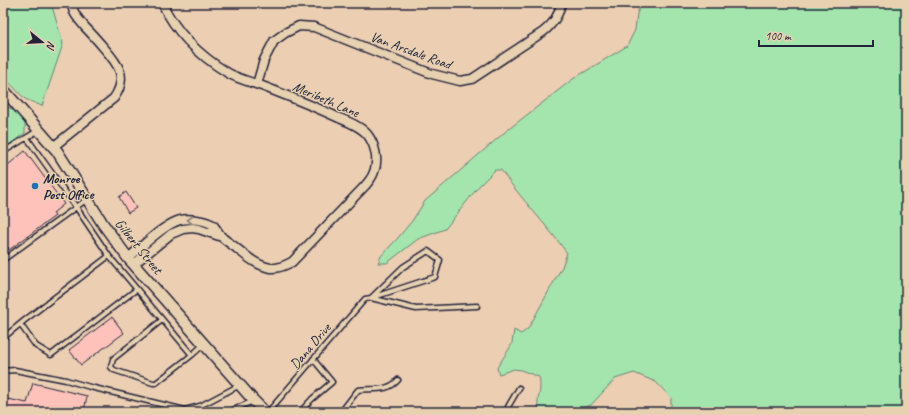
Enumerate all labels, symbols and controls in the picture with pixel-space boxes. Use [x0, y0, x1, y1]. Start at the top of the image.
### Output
north arrow [22, 22, 62, 62]
scale bar [759, 22, 873, 48]
street label: Van Arsdale Road [368, 28, 456, 74]
text: 100 m [765, 28, 792, 44]
text: N [43, 40, 59, 53]
street label: Meribeth Lane [290, 78, 363, 122]
place label: Monroe Post Office [43, 170, 95, 203]
marker: Monroe Post Office [30, 181, 40, 191]
street label: Gilbert Street [111, 215, 167, 278]
one-way arrow [187, 216, 193, 224]
street label: Dana Drive [286, 319, 335, 373]

